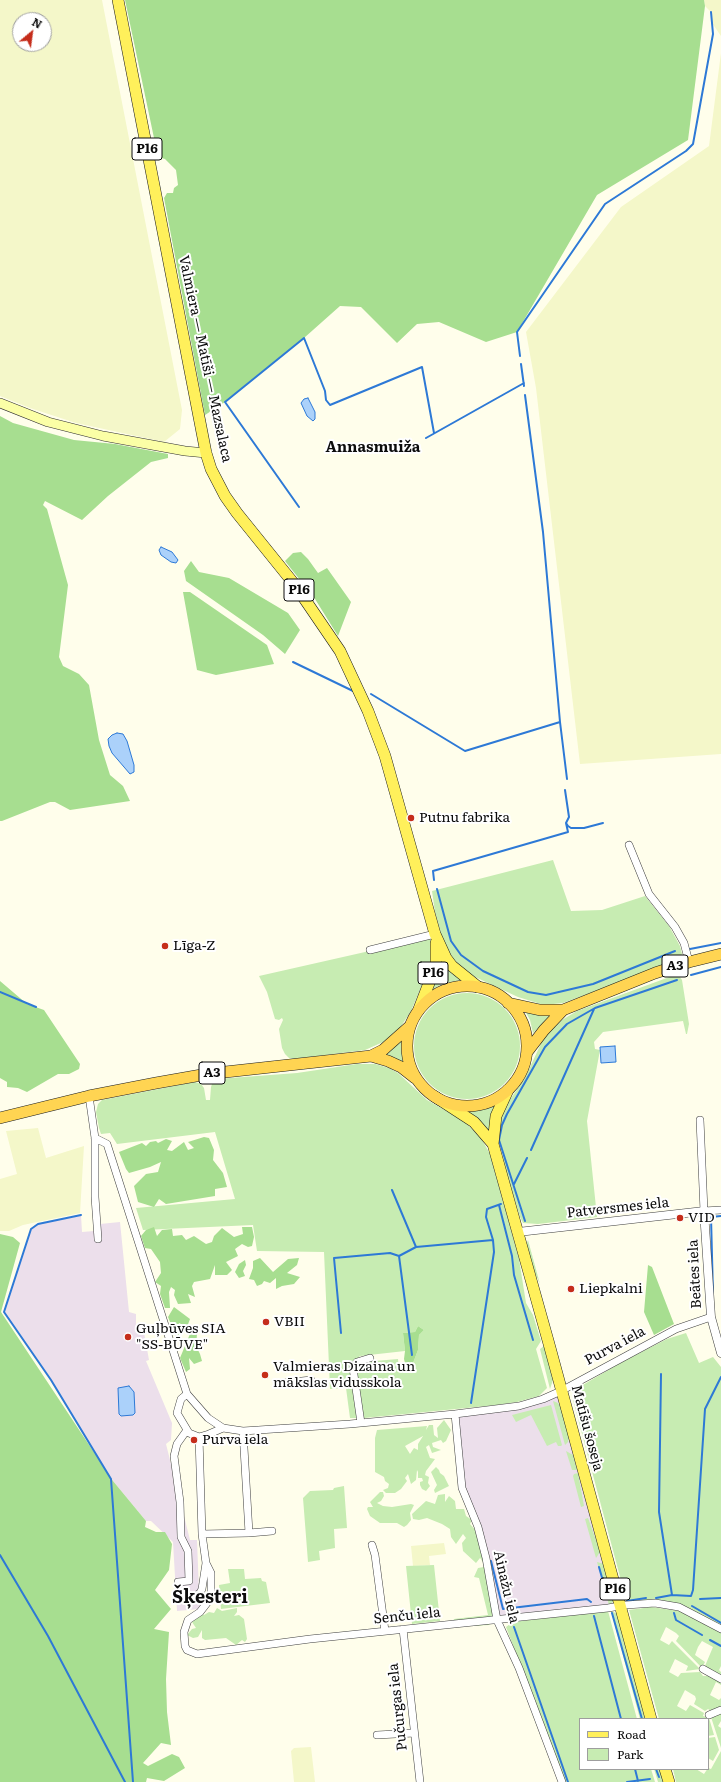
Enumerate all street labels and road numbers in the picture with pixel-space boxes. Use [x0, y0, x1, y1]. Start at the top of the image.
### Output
road number: P16 [132, 138, 162, 160]
street label: Valmiera — Matīši — Mazsalaca [175, 254, 235, 464]
road number: P16 [284, 579, 314, 601]
road number: A3 [662, 955, 688, 977]
road number: P16 [418, 962, 448, 984]
road number: A3 [199, 1062, 225, 1084]
street label: Patversmes iela [566, 1194, 670, 1222]
street label: Beātes iela [685, 1239, 705, 1309]
street label: Purva iela [582, 1323, 648, 1369]
street label: Matīšu šoseja [567, 1383, 607, 1473]
street label: Ainažu iela [489, 1549, 523, 1625]
road number: P16 [600, 1578, 630, 1600]
street label: Senču iela [373, 1604, 441, 1628]
street label: Pučurgas iela [385, 1662, 411, 1752]

